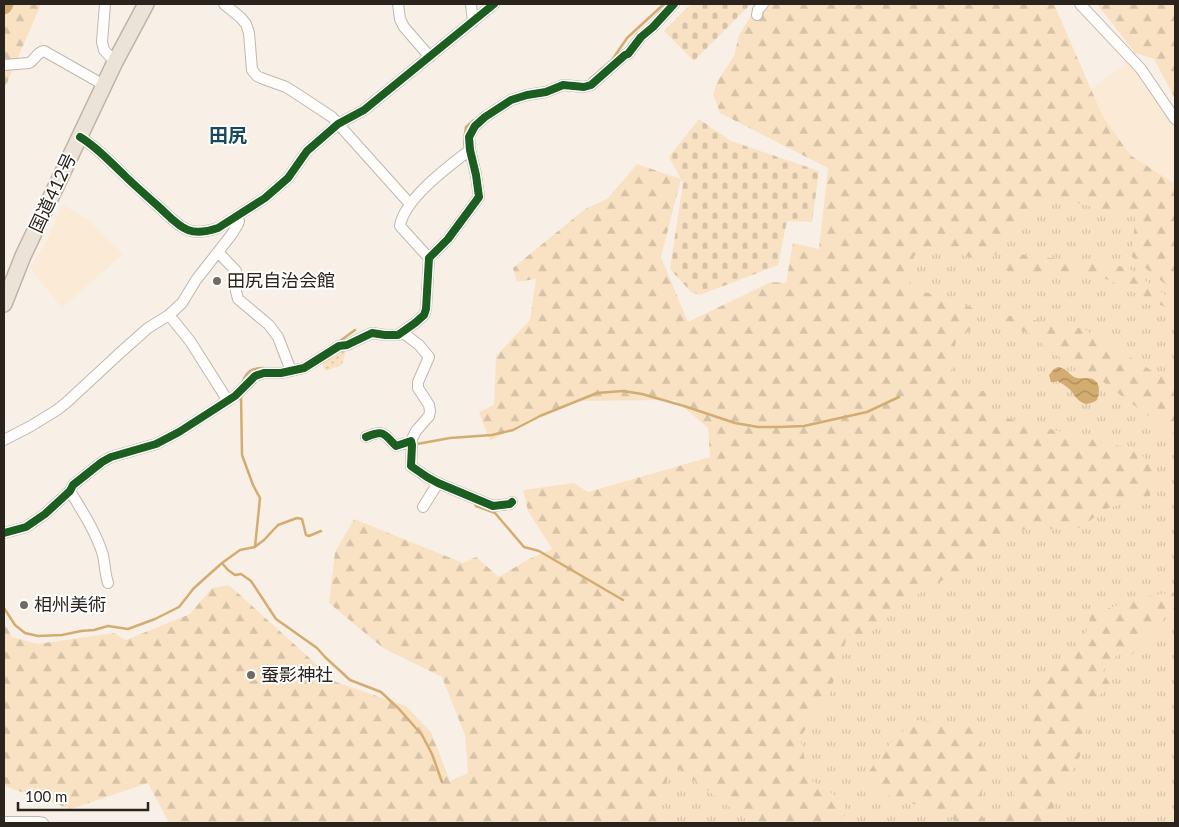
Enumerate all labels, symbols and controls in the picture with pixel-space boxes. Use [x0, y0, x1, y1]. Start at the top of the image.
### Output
district label: 田尻 [209, 123, 247, 146]
street label: 国道412号 [24, 149, 80, 236]
place label: 田尻自治会館 [227, 269, 335, 291]
marker: 田尻自治会館 [211, 275, 223, 287]
place label: 相州美術 [34, 593, 106, 615]
marker: 相州美術 [18, 599, 30, 611]
place label: 蚕影神社 [261, 663, 333, 685]
marker: 蚕影神社 [245, 669, 257, 681]
scale bar [18, 780, 148, 812]
text: 100 m [25, 787, 67, 805]

